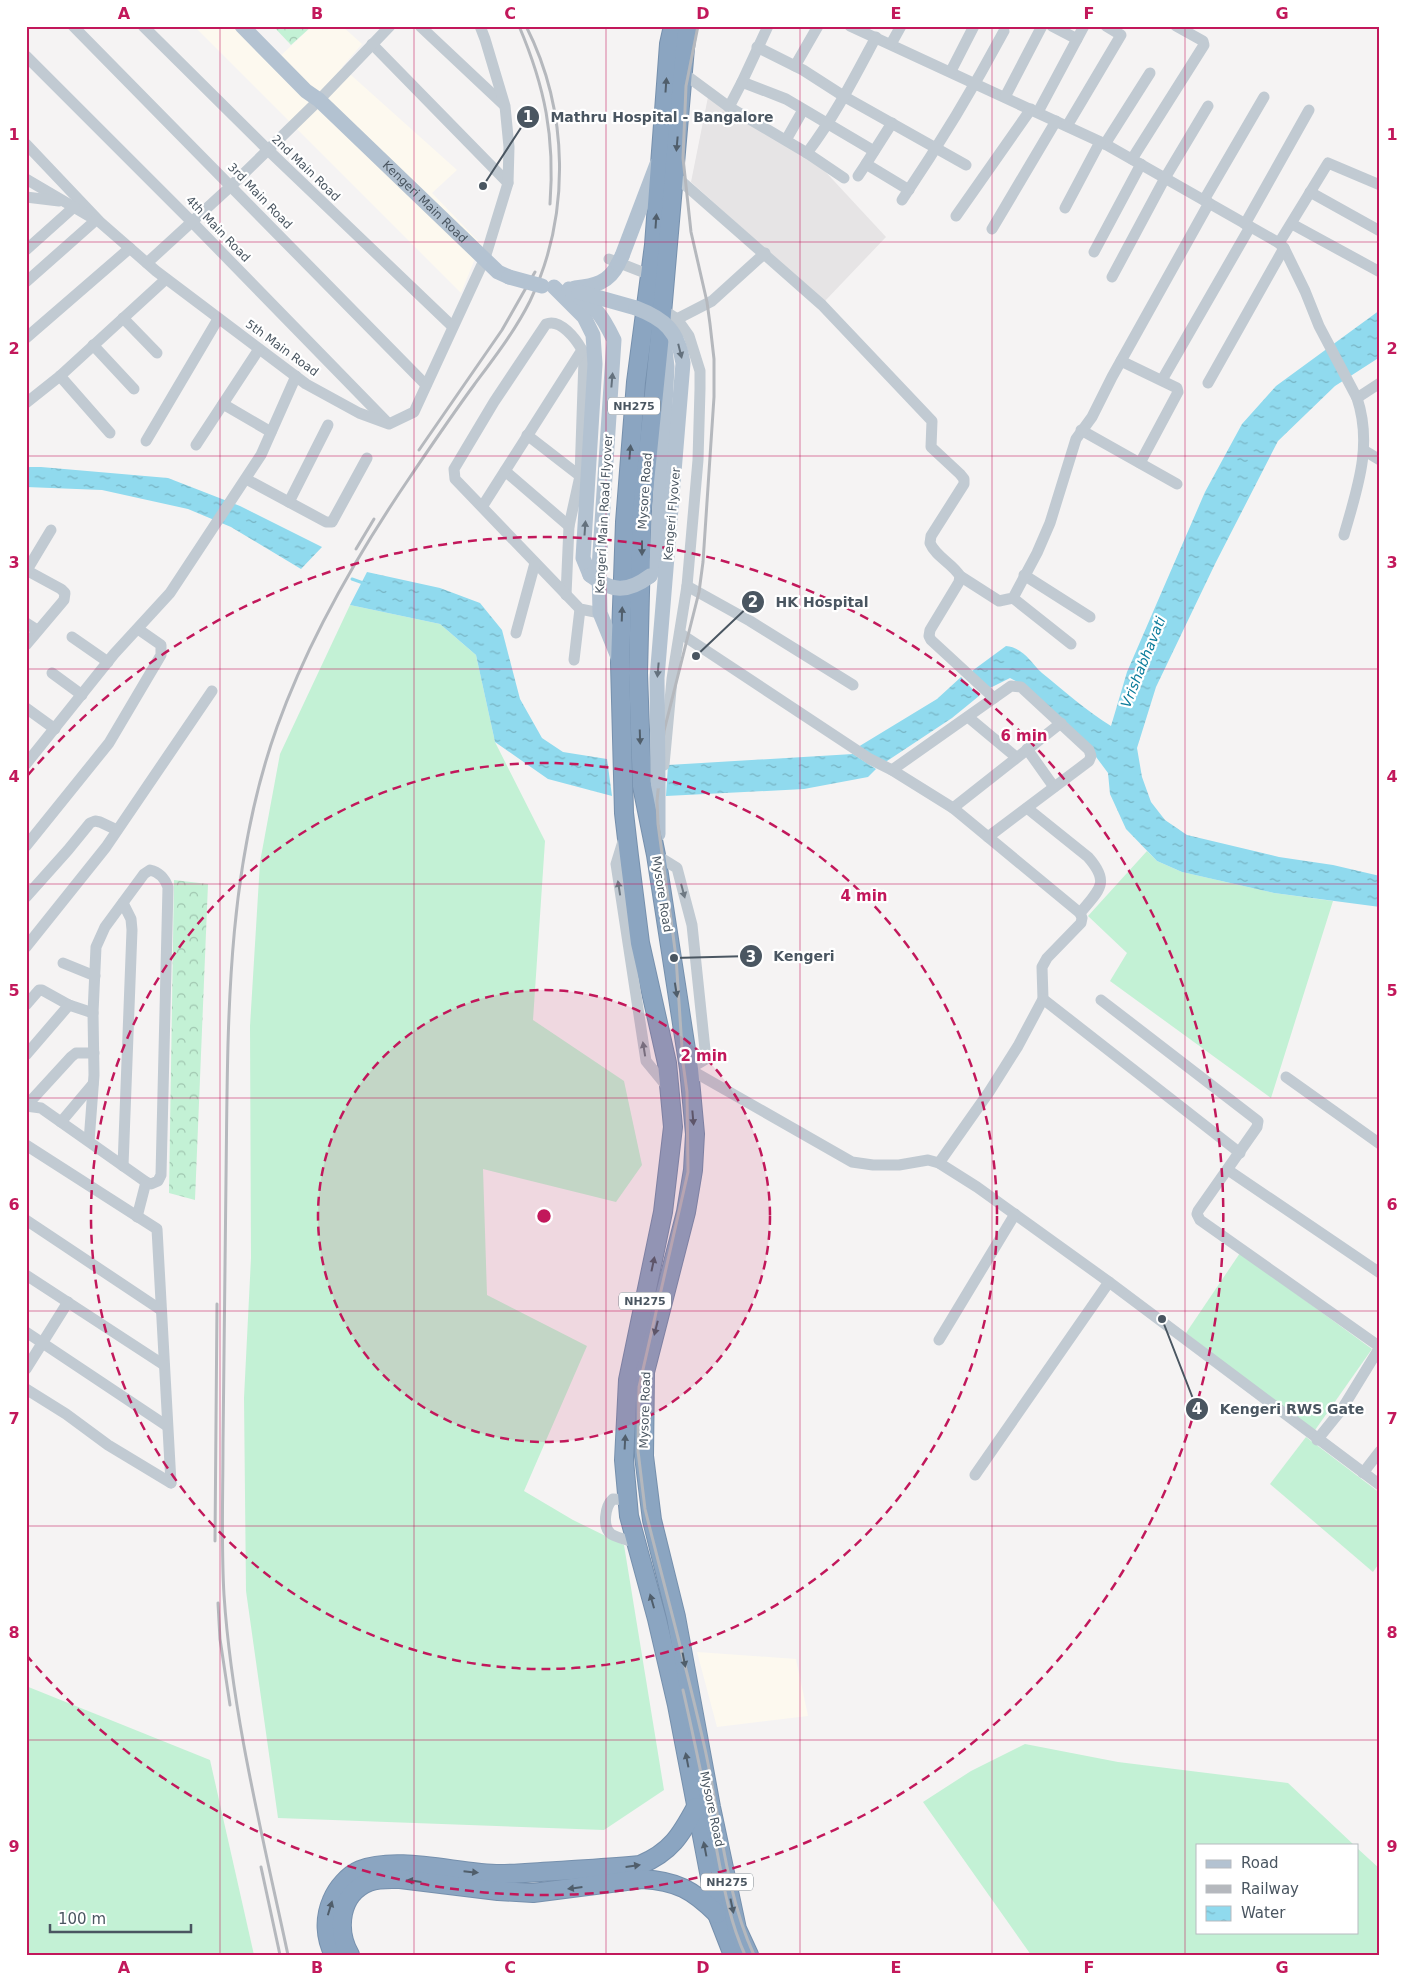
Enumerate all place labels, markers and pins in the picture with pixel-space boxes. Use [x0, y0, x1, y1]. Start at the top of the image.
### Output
callout: Mathru Hospital - Bangalore [515, 102, 783, 131]
callout: HK Hospital [740, 588, 878, 617]
callout: Kengeri [738, 942, 845, 971]
centre of rings [535, 1207, 553, 1225]
callout: Kengeri RWS Gate [1185, 1394, 1374, 1423]

